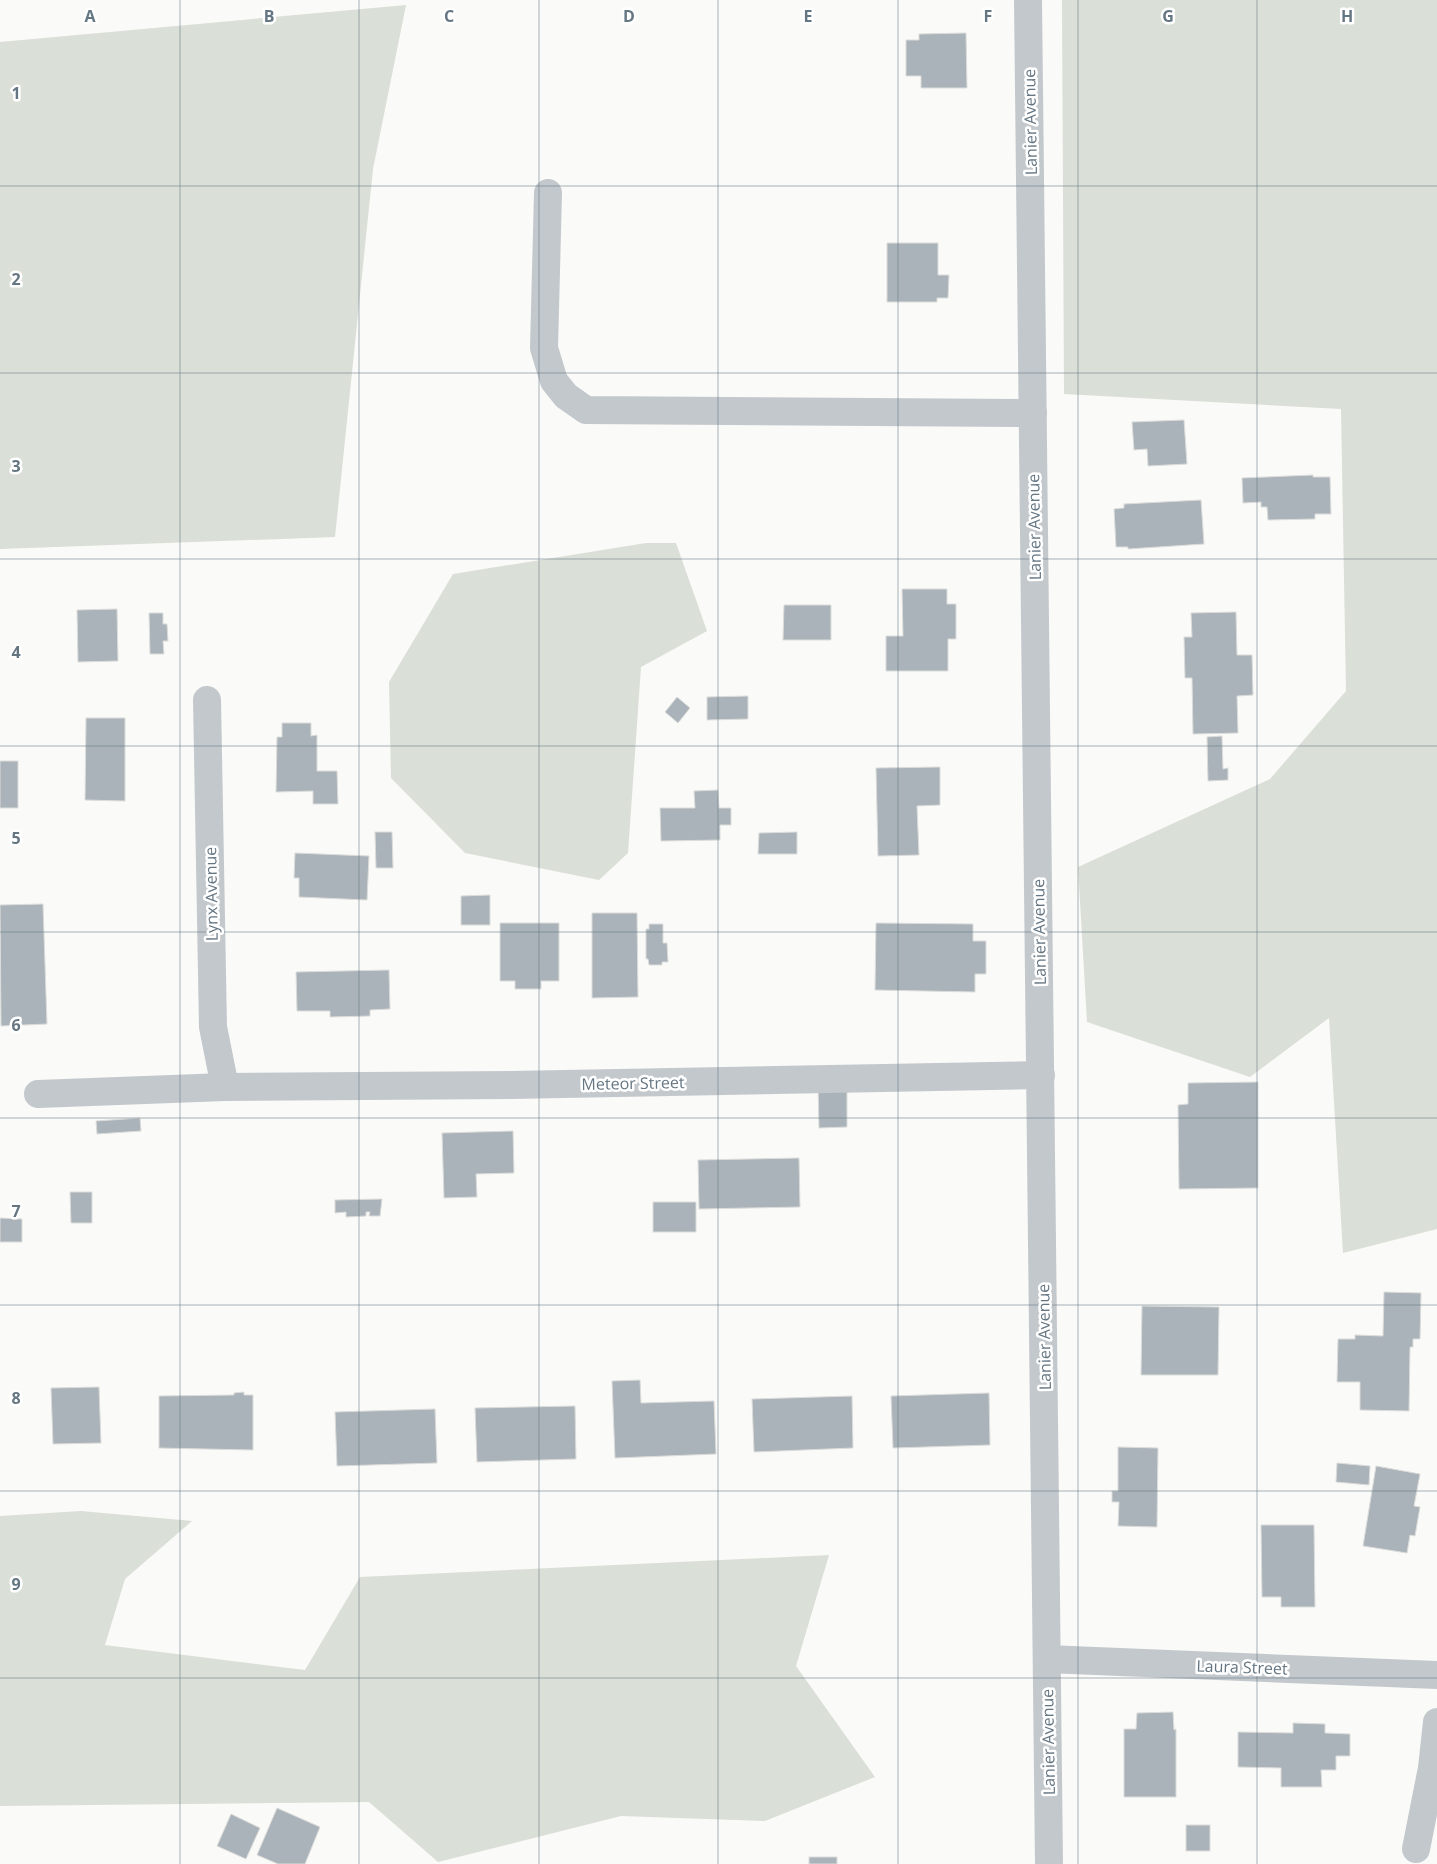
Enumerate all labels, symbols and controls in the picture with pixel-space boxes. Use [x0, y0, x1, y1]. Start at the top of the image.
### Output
text: A [84, 5, 96, 27]
text: B [264, 5, 274, 27]
text: C [444, 5, 454, 27]
text: D [623, 5, 635, 27]
text: E [804, 5, 813, 27]
text: F [984, 5, 992, 27]
text: G [1162, 5, 1174, 27]
text: H [1341, 5, 1353, 27]
street label: Lanier Avenue [1018, 69, 1042, 175]
text: 1 [11, 82, 21, 104]
text: 2 [11, 268, 21, 290]
text: 3 [11, 455, 21, 477]
street label: Lanier Avenue [1022, 474, 1046, 580]
text: 4 [11, 641, 21, 663]
text: 5 [11, 827, 21, 849]
street label: Lynx Avenue [199, 847, 223, 941]
street label: Lanier Avenue [1027, 879, 1051, 985]
text: 6 [11, 1014, 21, 1036]
street label: Meteor Street [581, 1071, 685, 1095]
text: 7 [11, 1200, 21, 1222]
street label: Lanier Avenue [1032, 1284, 1056, 1390]
text: 8 [11, 1387, 21, 1409]
text: 9 [11, 1573, 21, 1595]
street label: Laura Street [1196, 1654, 1288, 1680]
street label: Lanier Avenue [1036, 1689, 1060, 1795]

